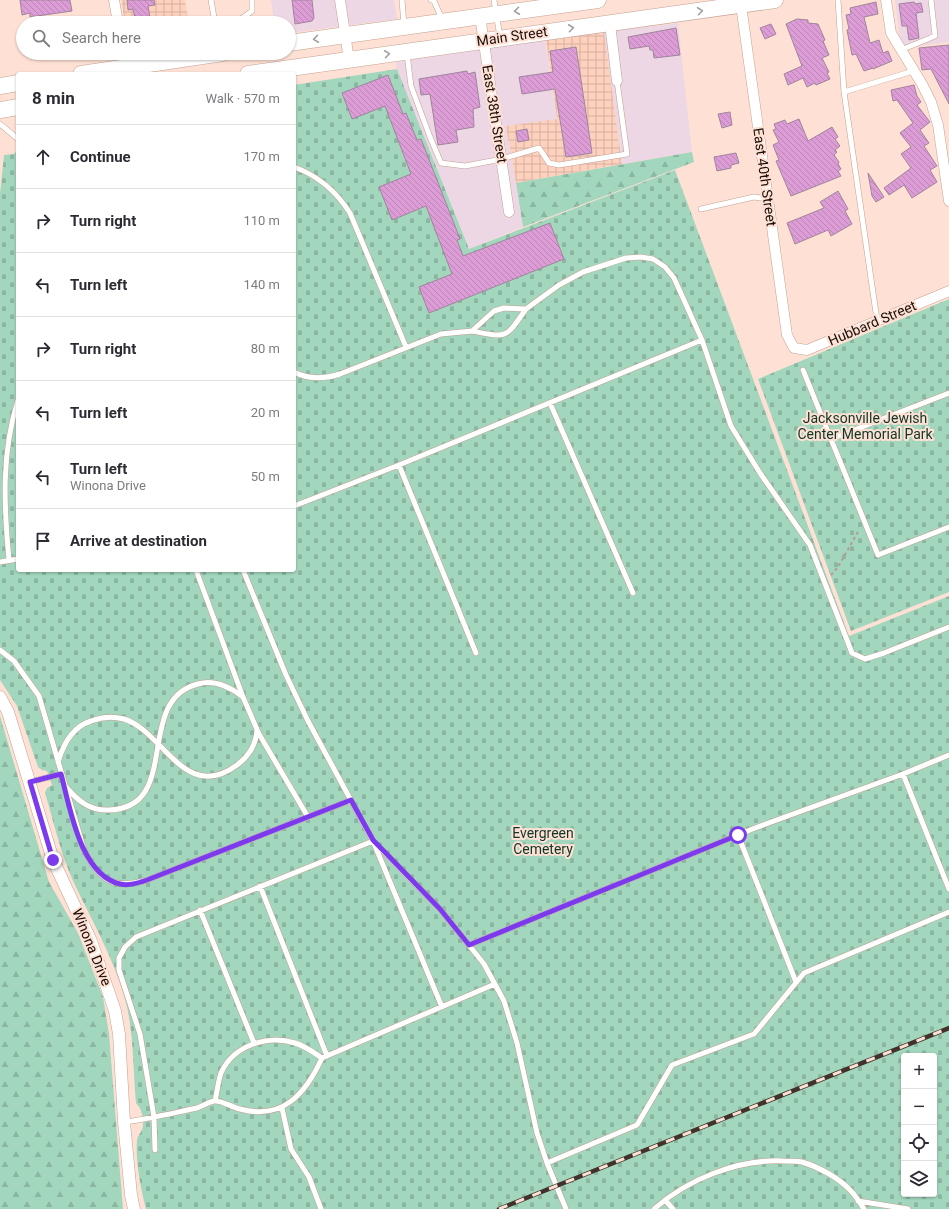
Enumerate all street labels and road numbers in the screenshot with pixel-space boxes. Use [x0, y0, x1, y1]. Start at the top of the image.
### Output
street label: Main Street [476, 23, 549, 49]
street label: East 38th Street [479, 64, 511, 165]
street label: East 40th Street [750, 127, 780, 228]
street label: Hubbard Street [826, 297, 919, 349]
street label: Winona Drive [69, 906, 115, 988]

